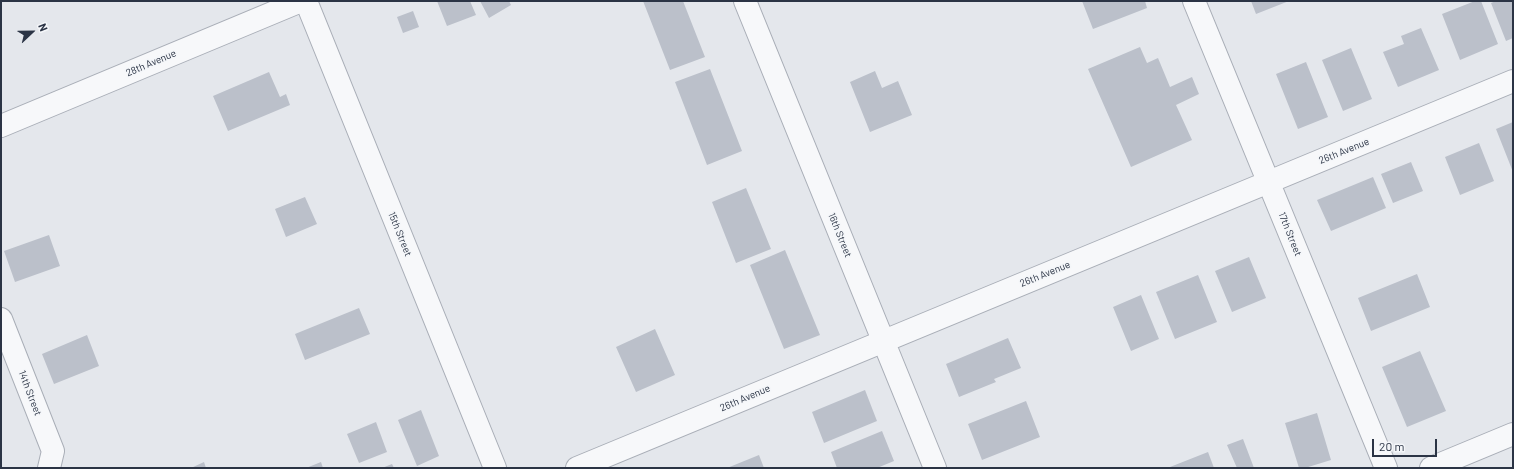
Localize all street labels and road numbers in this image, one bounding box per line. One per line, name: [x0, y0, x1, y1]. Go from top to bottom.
street label: 28th Avenue: [124, 47, 178, 79]
street label: 26th Avenue: [1317, 135, 1371, 167]
street label: 15th Street: [386, 210, 414, 258]
street label: 17th Street: [1276, 210, 1304, 258]
street label: 16th Street: [826, 211, 854, 259]
street label: 26th Avenue: [1018, 258, 1072, 290]
street label: 14th Street: [16, 369, 44, 417]
street label: 26th Avenue: [718, 382, 772, 414]

